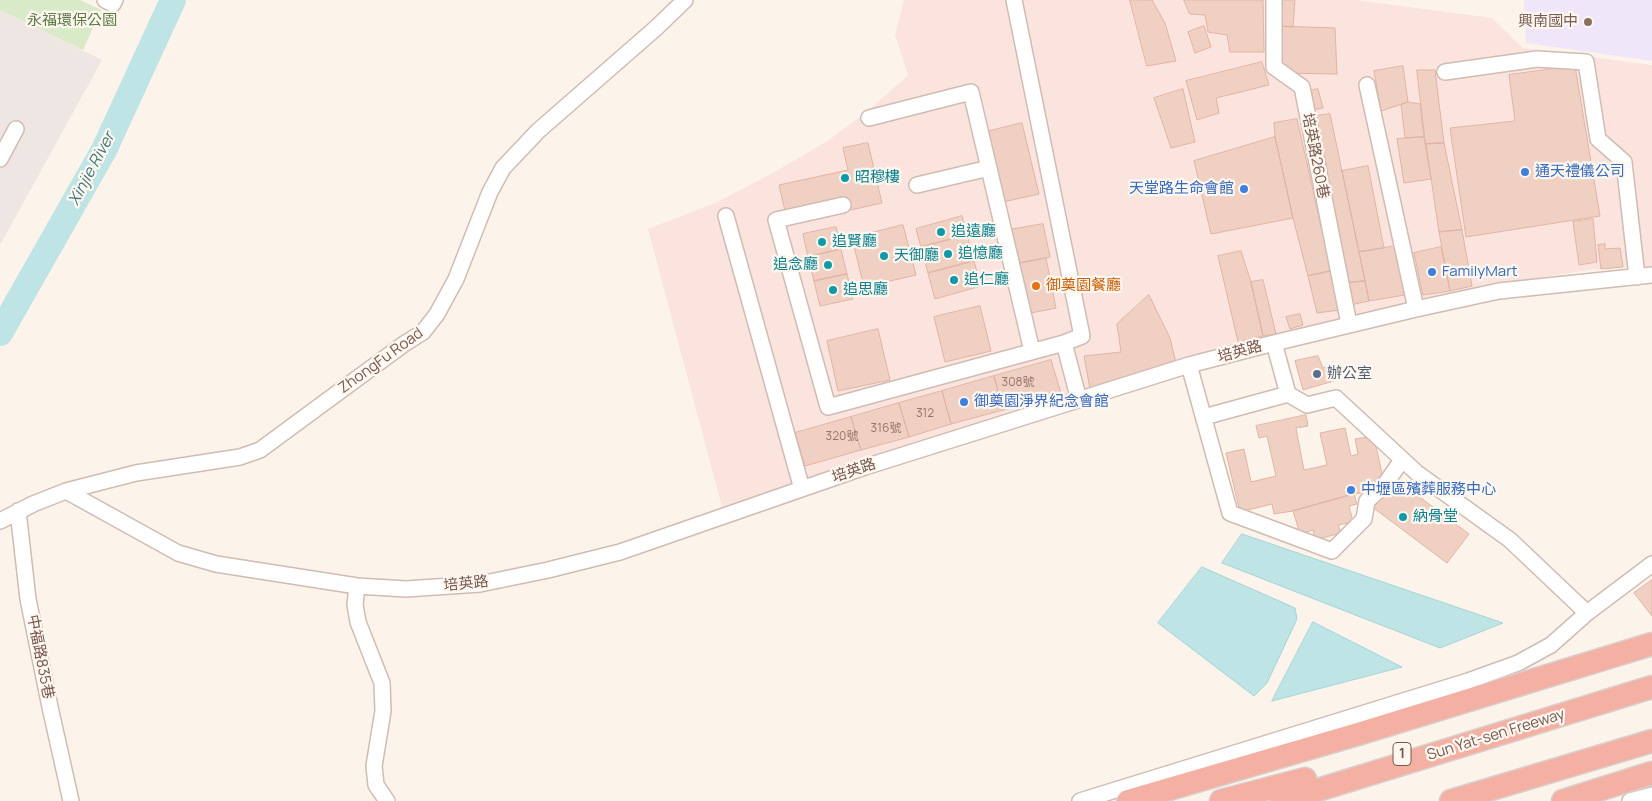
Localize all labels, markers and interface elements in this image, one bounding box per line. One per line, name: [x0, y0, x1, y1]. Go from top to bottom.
park label: 永福環保公園: [27, 12, 117, 30]
place label: 興南國中: [1518, 13, 1578, 31]
marker: 興南國中: [1582, 16, 1594, 28]
street label: 培英路260巷: [1298, 112, 1332, 200]
water label: Xinjie River: [65, 129, 119, 209]
place label: 通天禮儀公司: [1535, 163, 1625, 181]
marker: 通天禮儀公司: [1519, 166, 1531, 178]
place label: 昭穆樓: [855, 169, 900, 187]
marker: 昭穆樓: [839, 172, 851, 184]
place label: 天堂路生命會館: [1129, 180, 1234, 198]
marker: 天堂路生命會館: [1238, 183, 1250, 195]
place label: 追遠廳: [951, 223, 996, 241]
marker: 追遠廳: [935, 226, 947, 238]
place label: 追賢廳: [832, 233, 877, 251]
marker: 追賢廳: [816, 236, 828, 248]
place label: 追憶廳: [958, 245, 1003, 263]
place label: 天御廳: [894, 247, 939, 265]
marker: 追憶廳: [942, 248, 954, 260]
marker: 天御廳: [878, 250, 890, 262]
place label: 追念廳: [773, 256, 818, 274]
marker: 追念廳: [822, 259, 834, 271]
place label: FamilyMart: [1442, 263, 1518, 281]
marker: FamilyMart: [1426, 266, 1438, 278]
place label: 追仁廳: [964, 271, 1009, 289]
marker: 追仁廳: [948, 274, 960, 286]
place label: 御奠園餐廳: [1046, 277, 1121, 295]
marker: 御奠園餐廳: [1030, 280, 1042, 292]
place label: 追思廳: [843, 281, 888, 299]
marker: 追思廳: [827, 284, 839, 296]
street label: ZhongFu Road: [335, 324, 427, 398]
street label: 培英路: [1216, 337, 1264, 367]
place label: 辦公室: [1327, 365, 1372, 383]
marker: 辦公室: [1311, 368, 1323, 380]
house number: 308號: [1002, 376, 1034, 390]
place label: 御奠園淨界紀念會館: [974, 393, 1109, 411]
marker: 御奠園淨界紀念會館: [958, 396, 970, 408]
house number: 312: [916, 407, 934, 421]
house number: 316號: [871, 422, 901, 436]
house number: 320號: [826, 430, 858, 444]
street label: 培英路: [830, 455, 878, 487]
place label: 中壢區殯葬服務中心: [1361, 481, 1496, 499]
marker: 中壢區殯葬服務中心: [1345, 484, 1357, 496]
place label: 納骨堂: [1413, 508, 1458, 526]
marker: 納骨堂: [1397, 511, 1409, 523]
street label: 培英路: [443, 573, 489, 595]
street label: 中福路835巷: [23, 613, 57, 701]
street label: Sun Yat-sen Freeway: [1425, 705, 1567, 765]
road number: 1: [1393, 742, 1411, 766]

